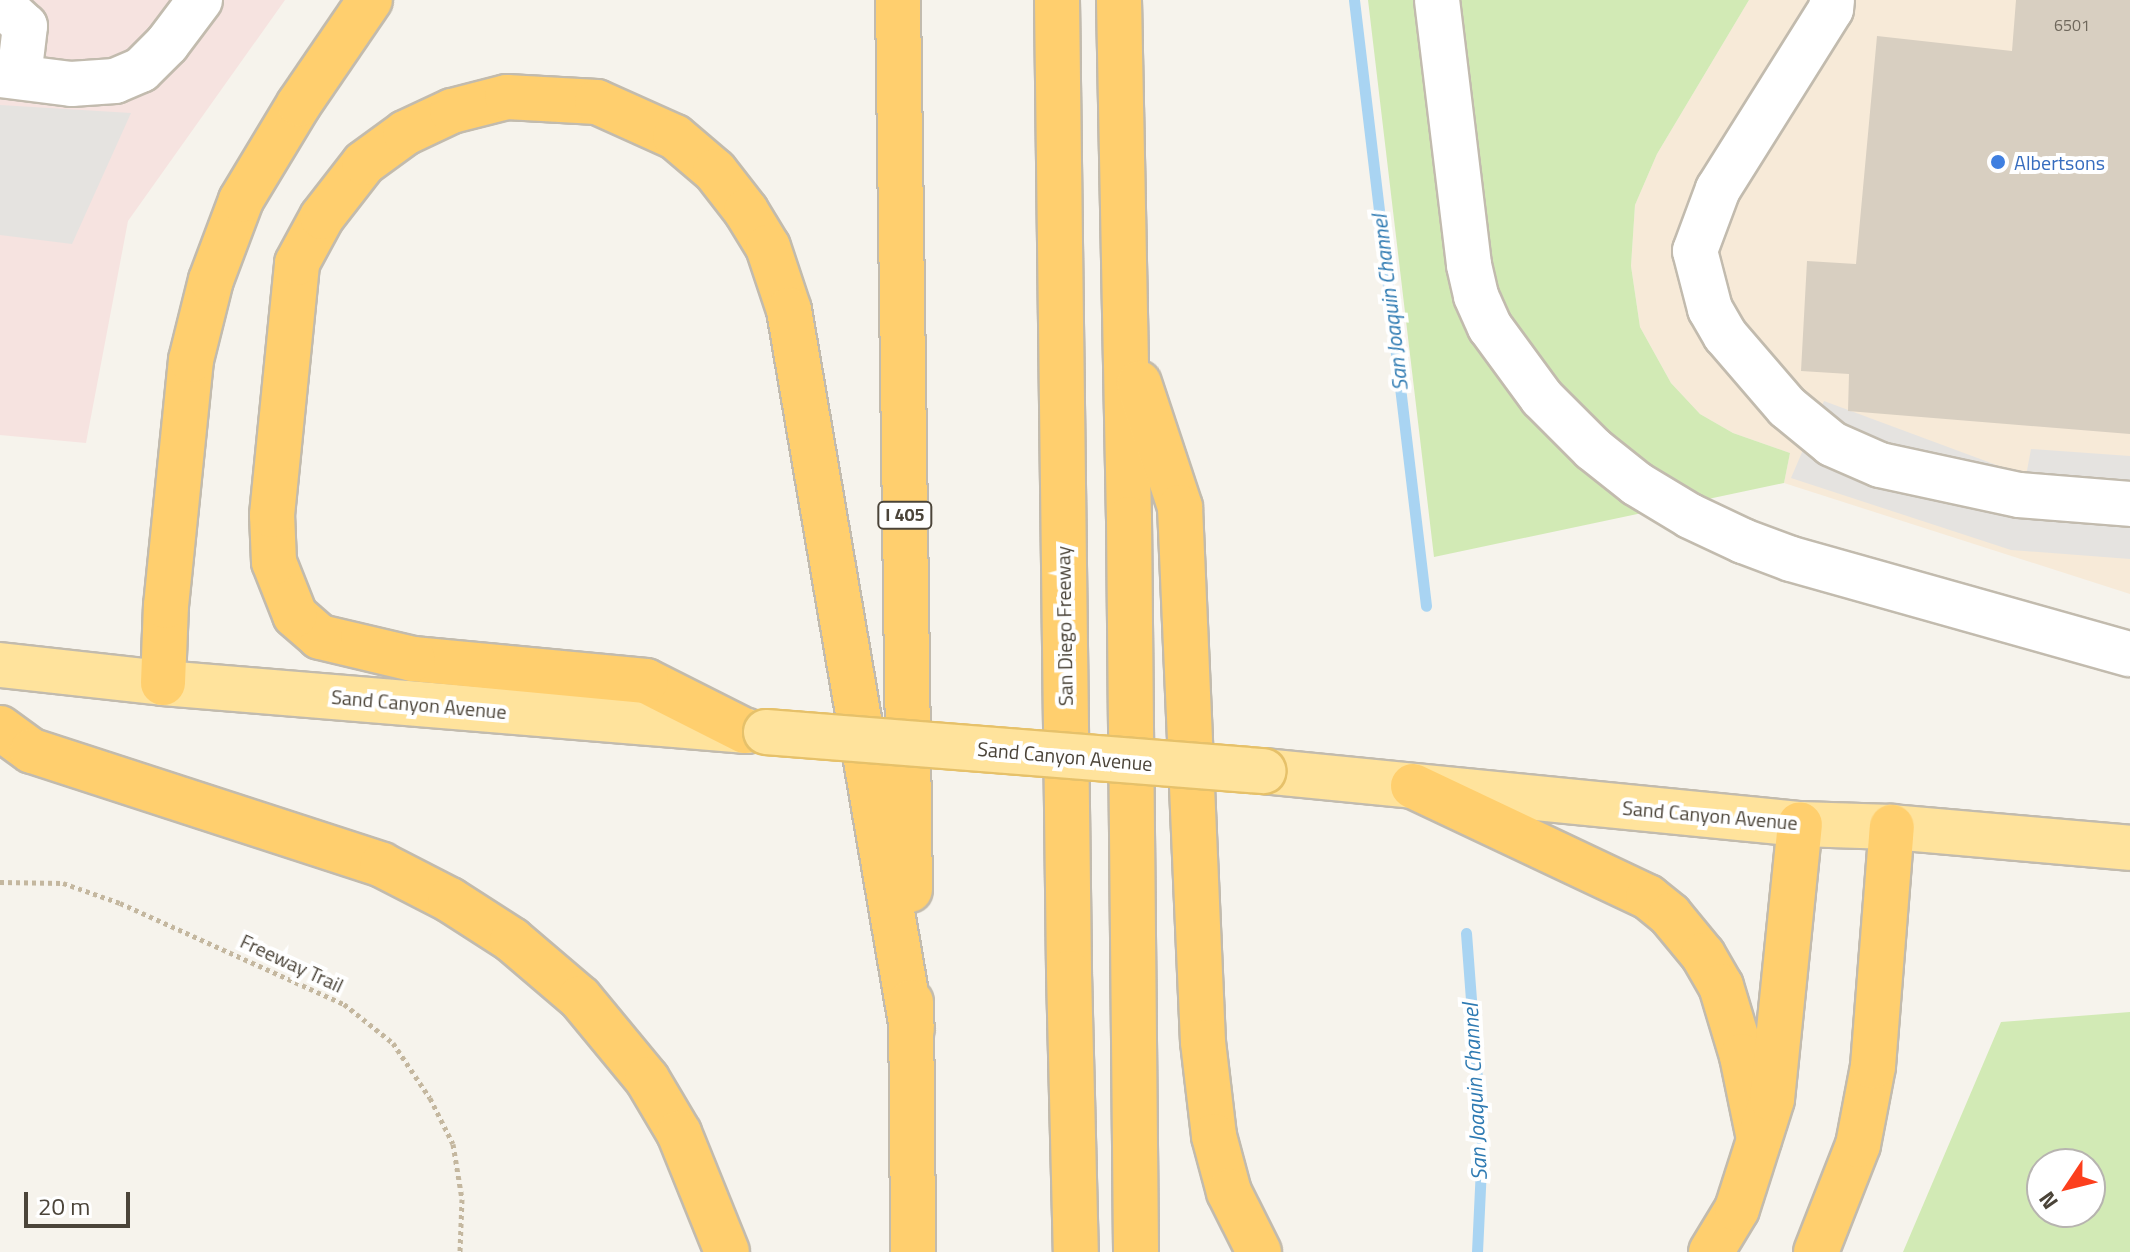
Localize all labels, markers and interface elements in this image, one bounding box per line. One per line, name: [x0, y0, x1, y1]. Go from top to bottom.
house number: 6501: [2054, 15, 2090, 35]
place label: Albertsons: [2014, 150, 2105, 174]
marker: Albertsons: [1989, 153, 2007, 171]
water label: San Joaquin Channel: [1366, 213, 1414, 393]
road number: I 405: [877, 501, 933, 529]
street label: San Diego Freeway: [1051, 546, 1077, 706]
street label: Sand Canyon Avenue: [330, 684, 508, 724]
street label: Sand Canyon Avenue: [976, 736, 1154, 776]
street label: Sand Canyon Avenue: [1621, 795, 1799, 835]
street label: Freeway Trail: [237, 929, 347, 997]
water label: San Joaquin Channel: [1457, 1003, 1493, 1181]
north arrow: [2026, 1148, 2106, 1228]
scale bar: [28, 1176, 134, 1226]
text: N: [2030, 1185, 2066, 1217]
text: 20 m: [38, 1188, 90, 1224]

